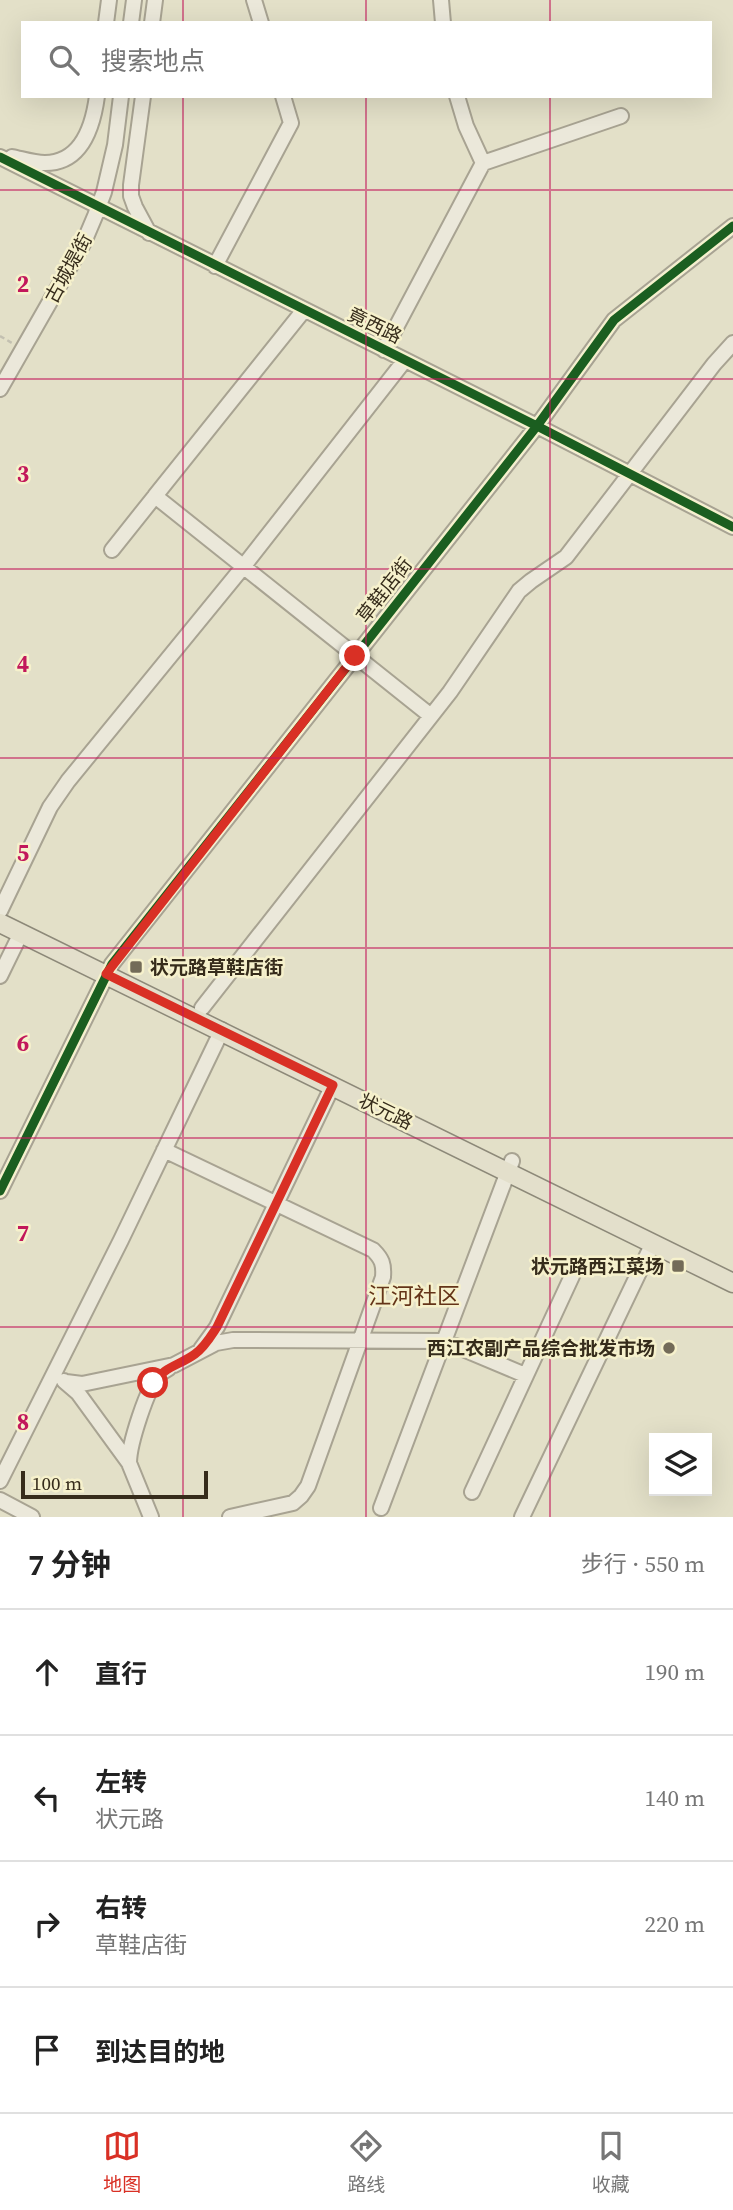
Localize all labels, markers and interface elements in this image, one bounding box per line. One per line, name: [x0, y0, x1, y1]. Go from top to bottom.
search box: [21, 21, 712, 98]
icon: search: [45, 41, 83, 79]
text: 搜索地点: [101, 43, 205, 79]
street label: 古城堤街: [38, 228, 98, 308]
text: 2: [17, 268, 29, 300]
street label: 竟西路: [344, 301, 406, 349]
text: 3: [17, 458, 29, 490]
street label: 草鞋店街: [350, 552, 418, 628]
route end: [339, 640, 370, 671]
text: 4: [17, 648, 29, 680]
text: 5: [17, 837, 29, 869]
place label: 状元路草鞋店街: [150, 954, 283, 980]
marker: 状元路草鞋店街: [128, 959, 144, 975]
text: 6: [17, 1027, 29, 1059]
street label: 状元路: [355, 1087, 417, 1135]
text: 7: [17, 1217, 29, 1249]
place label: 状元路西江菜场: [531, 1253, 664, 1279]
marker: 状元路西江菜场: [670, 1258, 686, 1274]
district label: 江河社区: [368, 1280, 460, 1312]
place label: 西江农副产品综合批发市场: [427, 1335, 655, 1361]
marker: 西江农副产品综合批发市场: [661, 1340, 677, 1356]
route start: [137, 1367, 168, 1398]
text: 8: [17, 1406, 29, 1438]
map controls: [649, 1433, 712, 1496]
button: layers: [649, 1433, 712, 1496]
scale bar: [21, 1468, 208, 1500]
text: 100 m: [32, 1470, 82, 1496]
text: 7 分钟: [28, 1544, 111, 1585]
text: 步行 · 550 m: [581, 1548, 705, 1580]
icon: ahead: [28, 1653, 66, 1691]
text: 直行: [95, 1656, 147, 1692]
text: 190 m: [644, 1656, 705, 1688]
text: 左转: [95, 1764, 147, 1800]
icon: left: [28, 1779, 66, 1817]
text: 140 m: [644, 1782, 705, 1814]
text: 状元路: [95, 1803, 164, 1835]
text: 右转: [95, 1890, 147, 1926]
icon: right: [28, 1905, 66, 1943]
text: 220 m: [644, 1908, 705, 1940]
text: 草鞋店街: [95, 1929, 187, 1961]
icon: arrive: [28, 2031, 66, 2069]
text: 到达目的地: [95, 2034, 225, 2070]
tab: 地图: [103, 2127, 141, 2197]
tab: 路线: [347, 2127, 386, 2197]
tab: 收藏: [592, 2127, 630, 2197]

